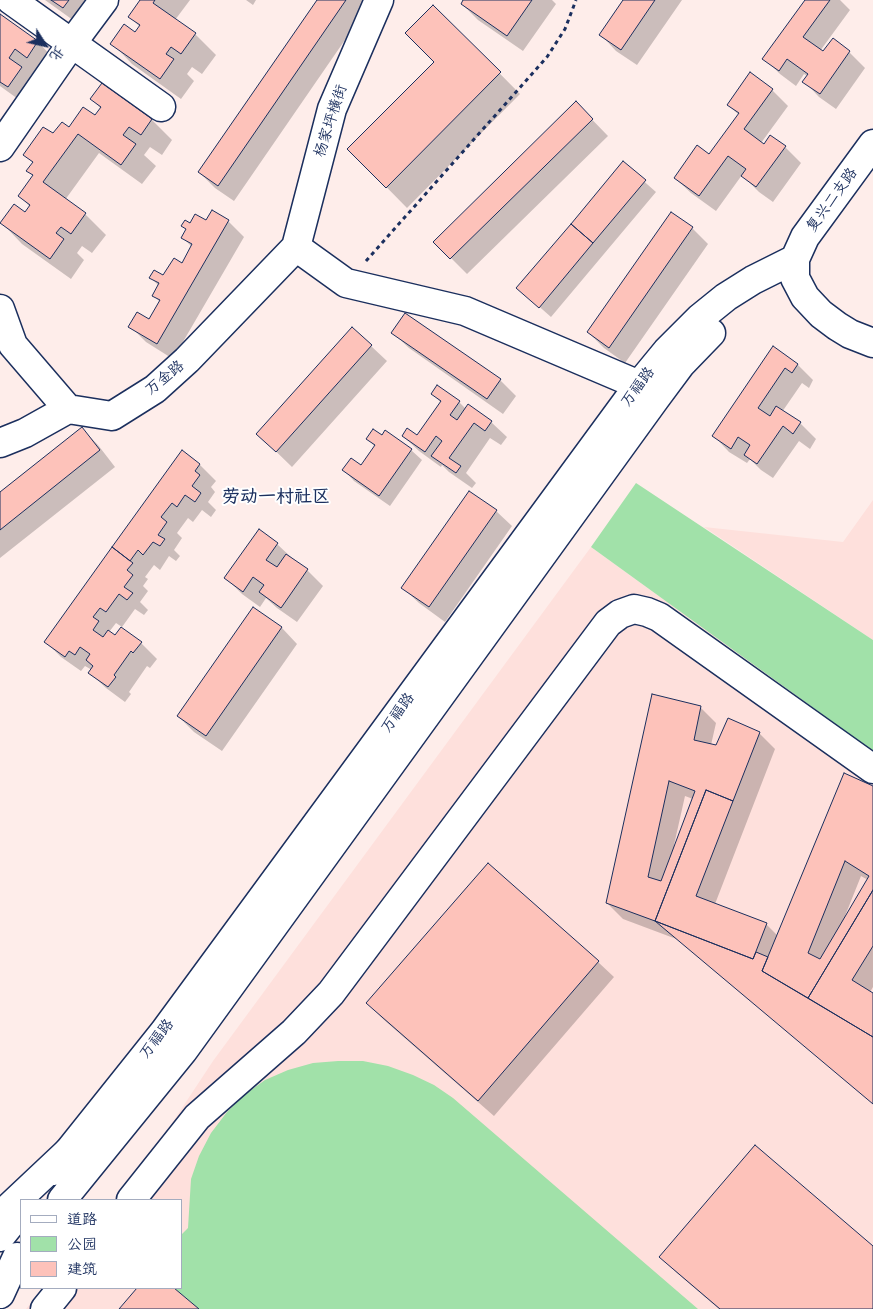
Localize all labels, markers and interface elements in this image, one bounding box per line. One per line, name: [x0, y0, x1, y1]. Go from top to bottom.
north arrow: [20, 20, 70, 70]
text: 北: [46, 43, 69, 65]
street label: 杨家坪横街: [311, 83, 351, 159]
street label: 复兴二支路: [803, 164, 861, 236]
street label: 万金路: [142, 357, 188, 399]
street label: 万福路: [617, 364, 659, 410]
district label: 劳动一村社区: [222, 486, 330, 508]
street label: 万福路: [377, 690, 419, 736]
street label: 万福路: [136, 1016, 178, 1062]
legend: [20, 1199, 182, 1289]
text: 道路: [67, 1208, 97, 1229]
text: 公园: [67, 1233, 97, 1254]
text: 建筑: [67, 1258, 97, 1279]

